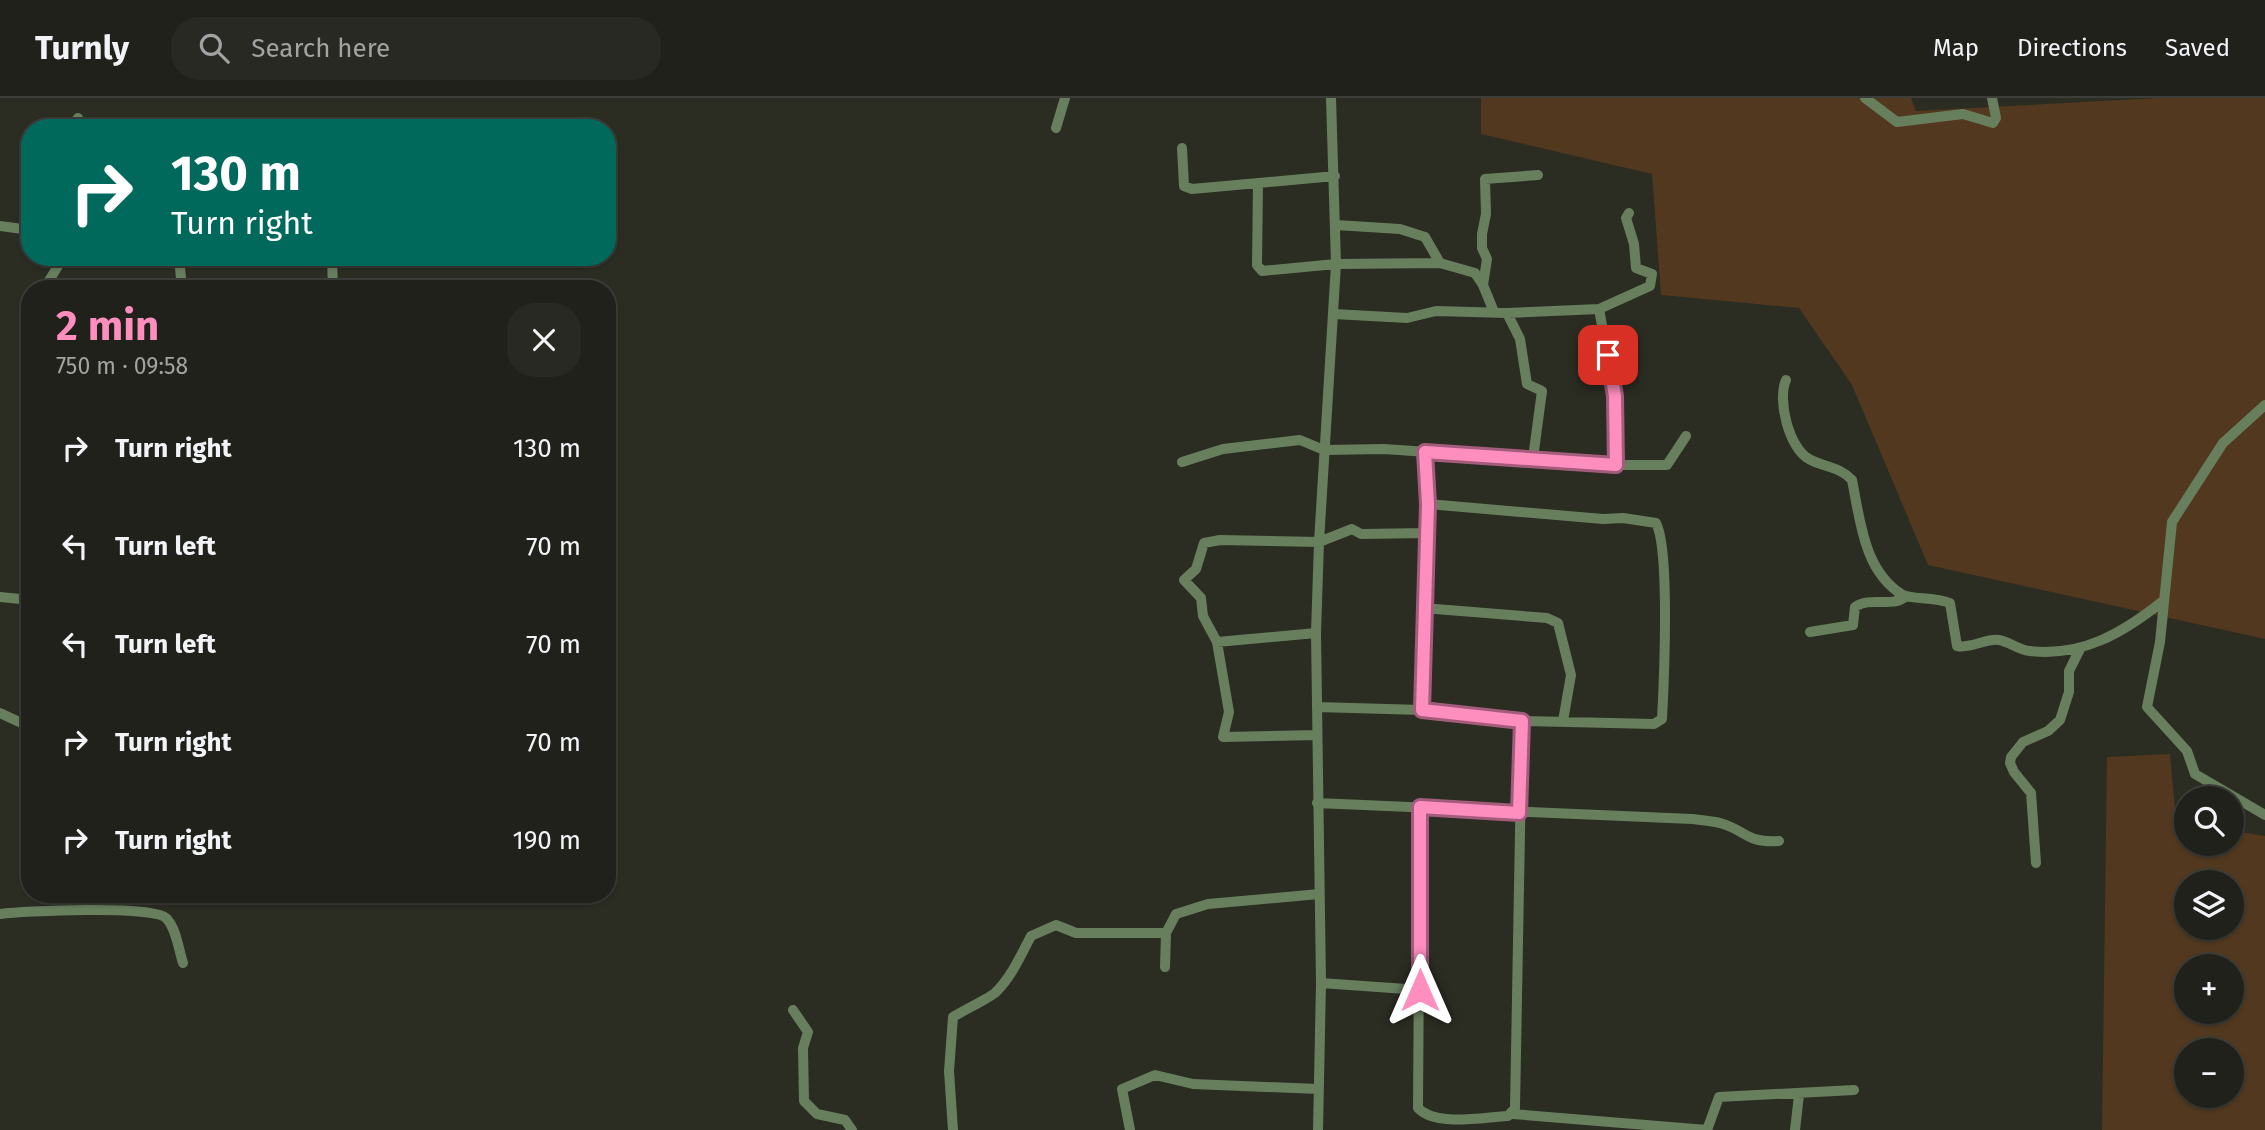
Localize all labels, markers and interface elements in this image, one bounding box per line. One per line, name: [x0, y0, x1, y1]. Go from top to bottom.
search box: [171, 17, 661, 80]
text: Turnly: [35, 28, 129, 68]
icon: search: [195, 29, 233, 67]
text: Search here: [251, 33, 390, 64]
text: Map: [1933, 34, 1979, 62]
text: Directions: [2017, 34, 2127, 62]
text: Saved: [2165, 34, 2230, 62]
text: 130 m: [171, 144, 301, 203]
icon: right: [56, 147, 147, 238]
text: Turn right: [171, 204, 313, 242]
text: 2 min: [56, 301, 159, 351]
button: close: [507, 303, 581, 377]
pin: [1578, 325, 1638, 385]
icon: arrive: [1589, 336, 1627, 374]
text: 750 m · 09:58: [56, 352, 188, 380]
icon: right: [56, 429, 94, 467]
text: Turn right: [115, 433, 232, 464]
text: 130 m: [513, 433, 581, 464]
icon: left: [56, 527, 94, 565]
text: Turn left: [115, 531, 216, 562]
text: 70 m: [526, 531, 581, 562]
icon: left: [56, 625, 94, 663]
text: Turn left: [115, 629, 216, 660]
text: 70 m: [526, 629, 581, 660]
icon: right: [56, 723, 94, 761]
text: Turn right: [115, 727, 232, 758]
text: 70 m: [526, 727, 581, 758]
map controls: [2174, 786, 2244, 1108]
button: search: [2174, 786, 2244, 856]
icon: right: [56, 821, 94, 859]
text: Turn right: [115, 825, 232, 856]
text: 190 m: [512, 825, 581, 856]
button: layers: [2174, 870, 2244, 940]
position arrow: [1383, 953, 1457, 1027]
button: +: [2174, 954, 2244, 1024]
button: −: [2174, 1038, 2244, 1108]

